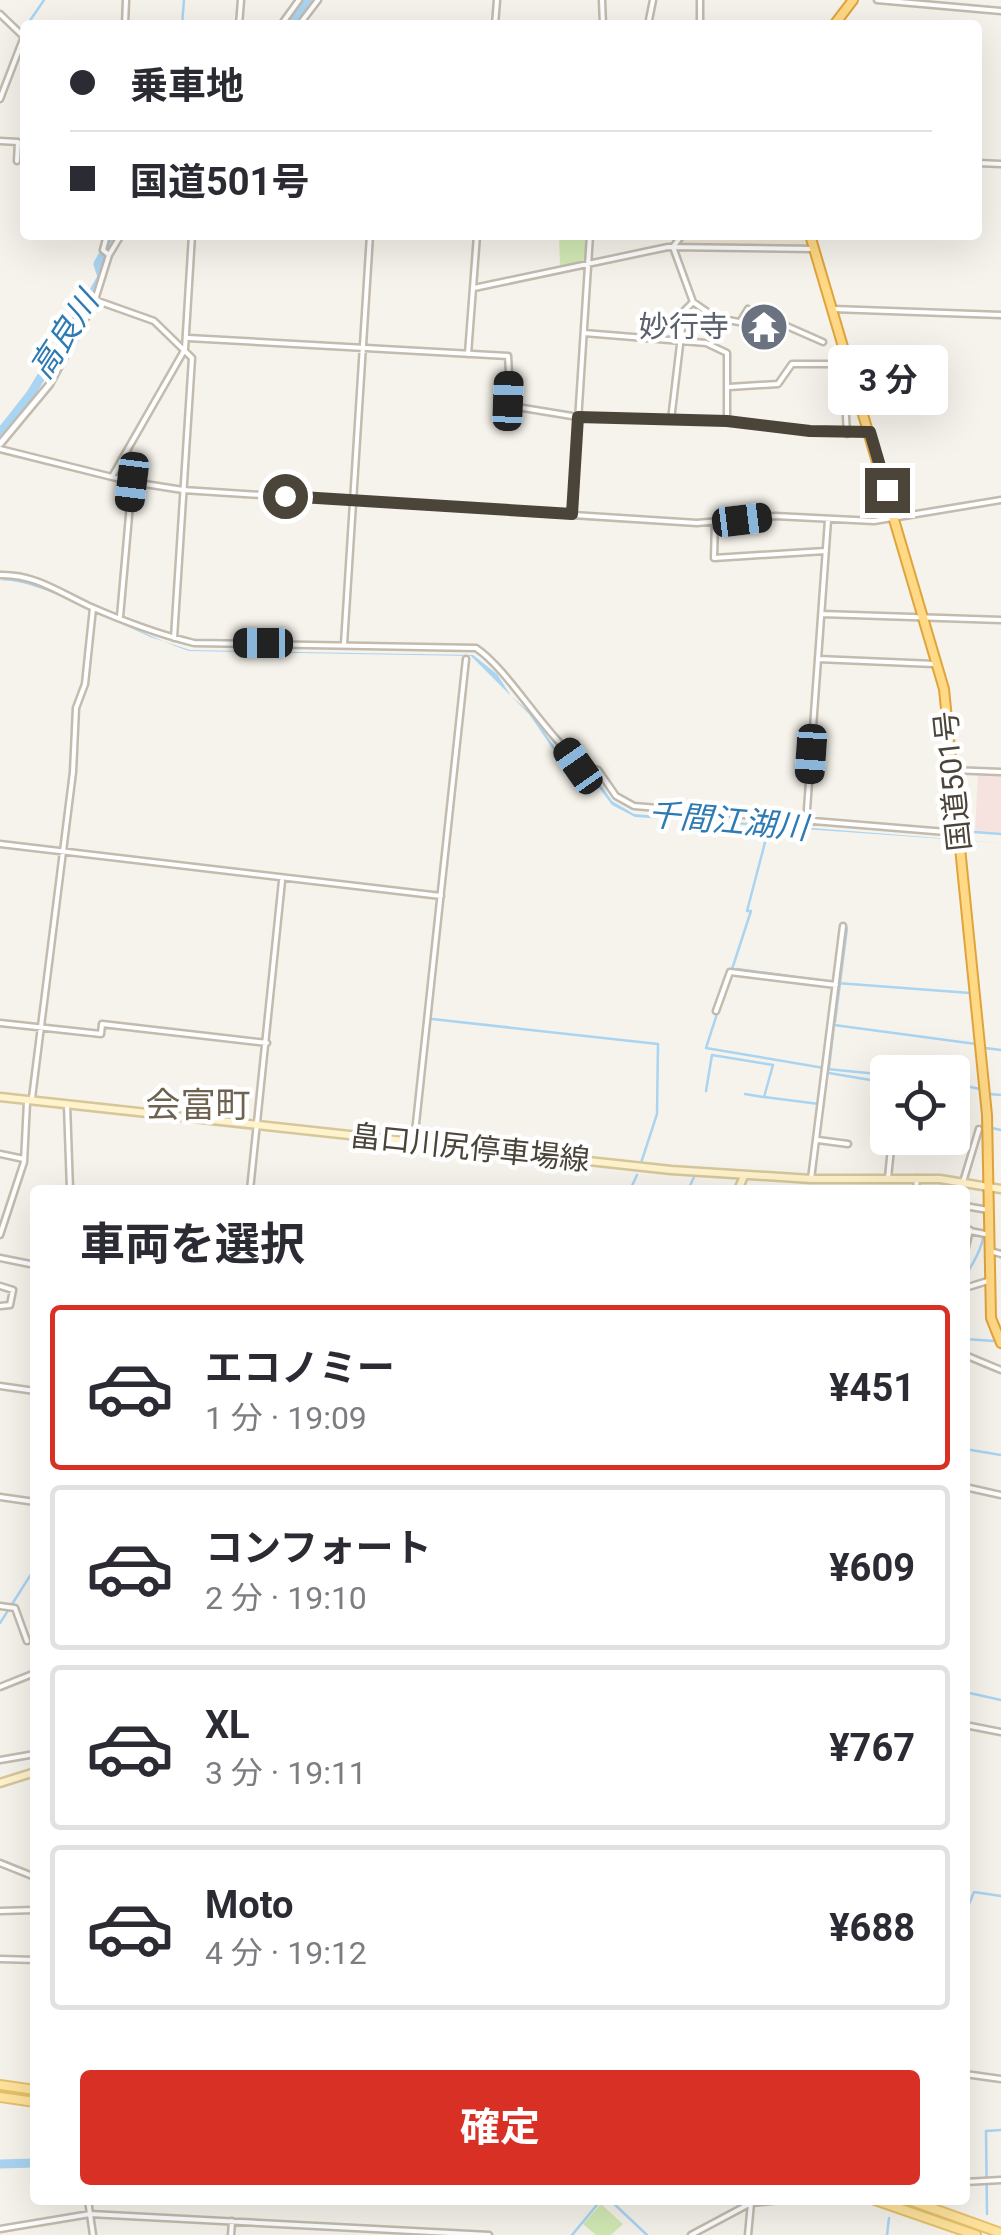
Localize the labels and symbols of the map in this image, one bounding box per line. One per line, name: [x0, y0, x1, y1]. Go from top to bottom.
water label: 高良川: [22, 282, 108, 386]
temple icon: 妙行寺: [738, 301, 790, 353]
place label: 妙行寺: [639, 309, 729, 344]
callout: 3 分: [827, 345, 947, 415]
car: [492, 370, 524, 432]
car: [113, 450, 151, 514]
route end: [865, 468, 910, 513]
route start: [263, 474, 308, 519]
car: [710, 501, 774, 539]
car: [233, 628, 293, 658]
street label: 国道501号: [928, 709, 977, 853]
car: [794, 723, 828, 785]
car: [549, 733, 607, 799]
water label: 千間江湖川: [647, 795, 812, 847]
district label: 会富町: [145, 1085, 251, 1126]
street label: 畠口川尻停車場線: [349, 1118, 591, 1177]

